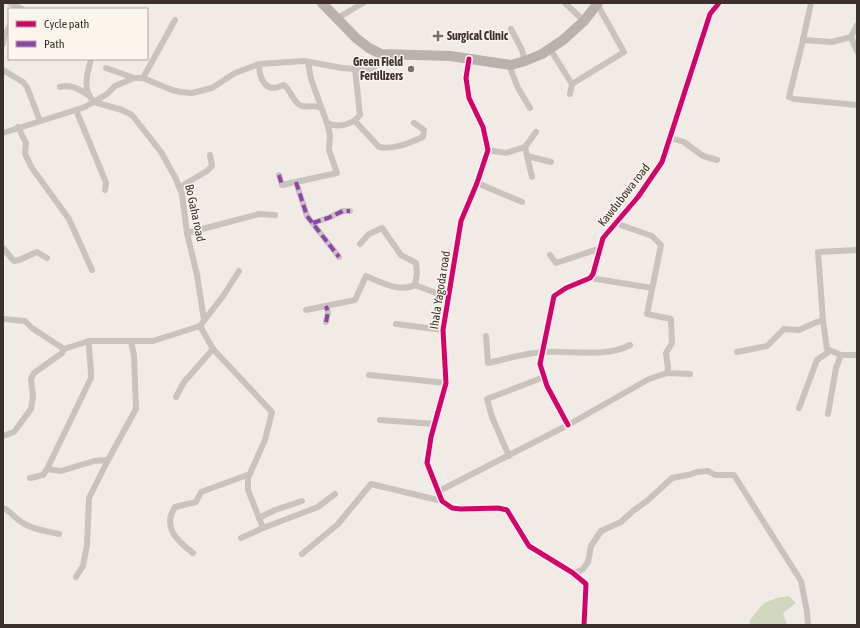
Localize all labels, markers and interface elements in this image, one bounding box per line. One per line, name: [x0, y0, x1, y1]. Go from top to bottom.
legend: [8, 8, 148, 60]
text: Cycle path: [44, 17, 89, 31]
place label: Surgical Clinic: [447, 29, 509, 43]
marker: Surgical Clinic: [432, 30, 444, 42]
text: Path: [44, 37, 65, 51]
place label: Green Field Fertilizers: [353, 55, 404, 83]
marker: Green Field Fertilizers: [406, 64, 416, 74]
street label: Kawdubowa road: [595, 161, 653, 229]
street label: Bo Gaha road: [182, 183, 208, 243]
street label: Ihala Yagoda road: [427, 250, 453, 330]

